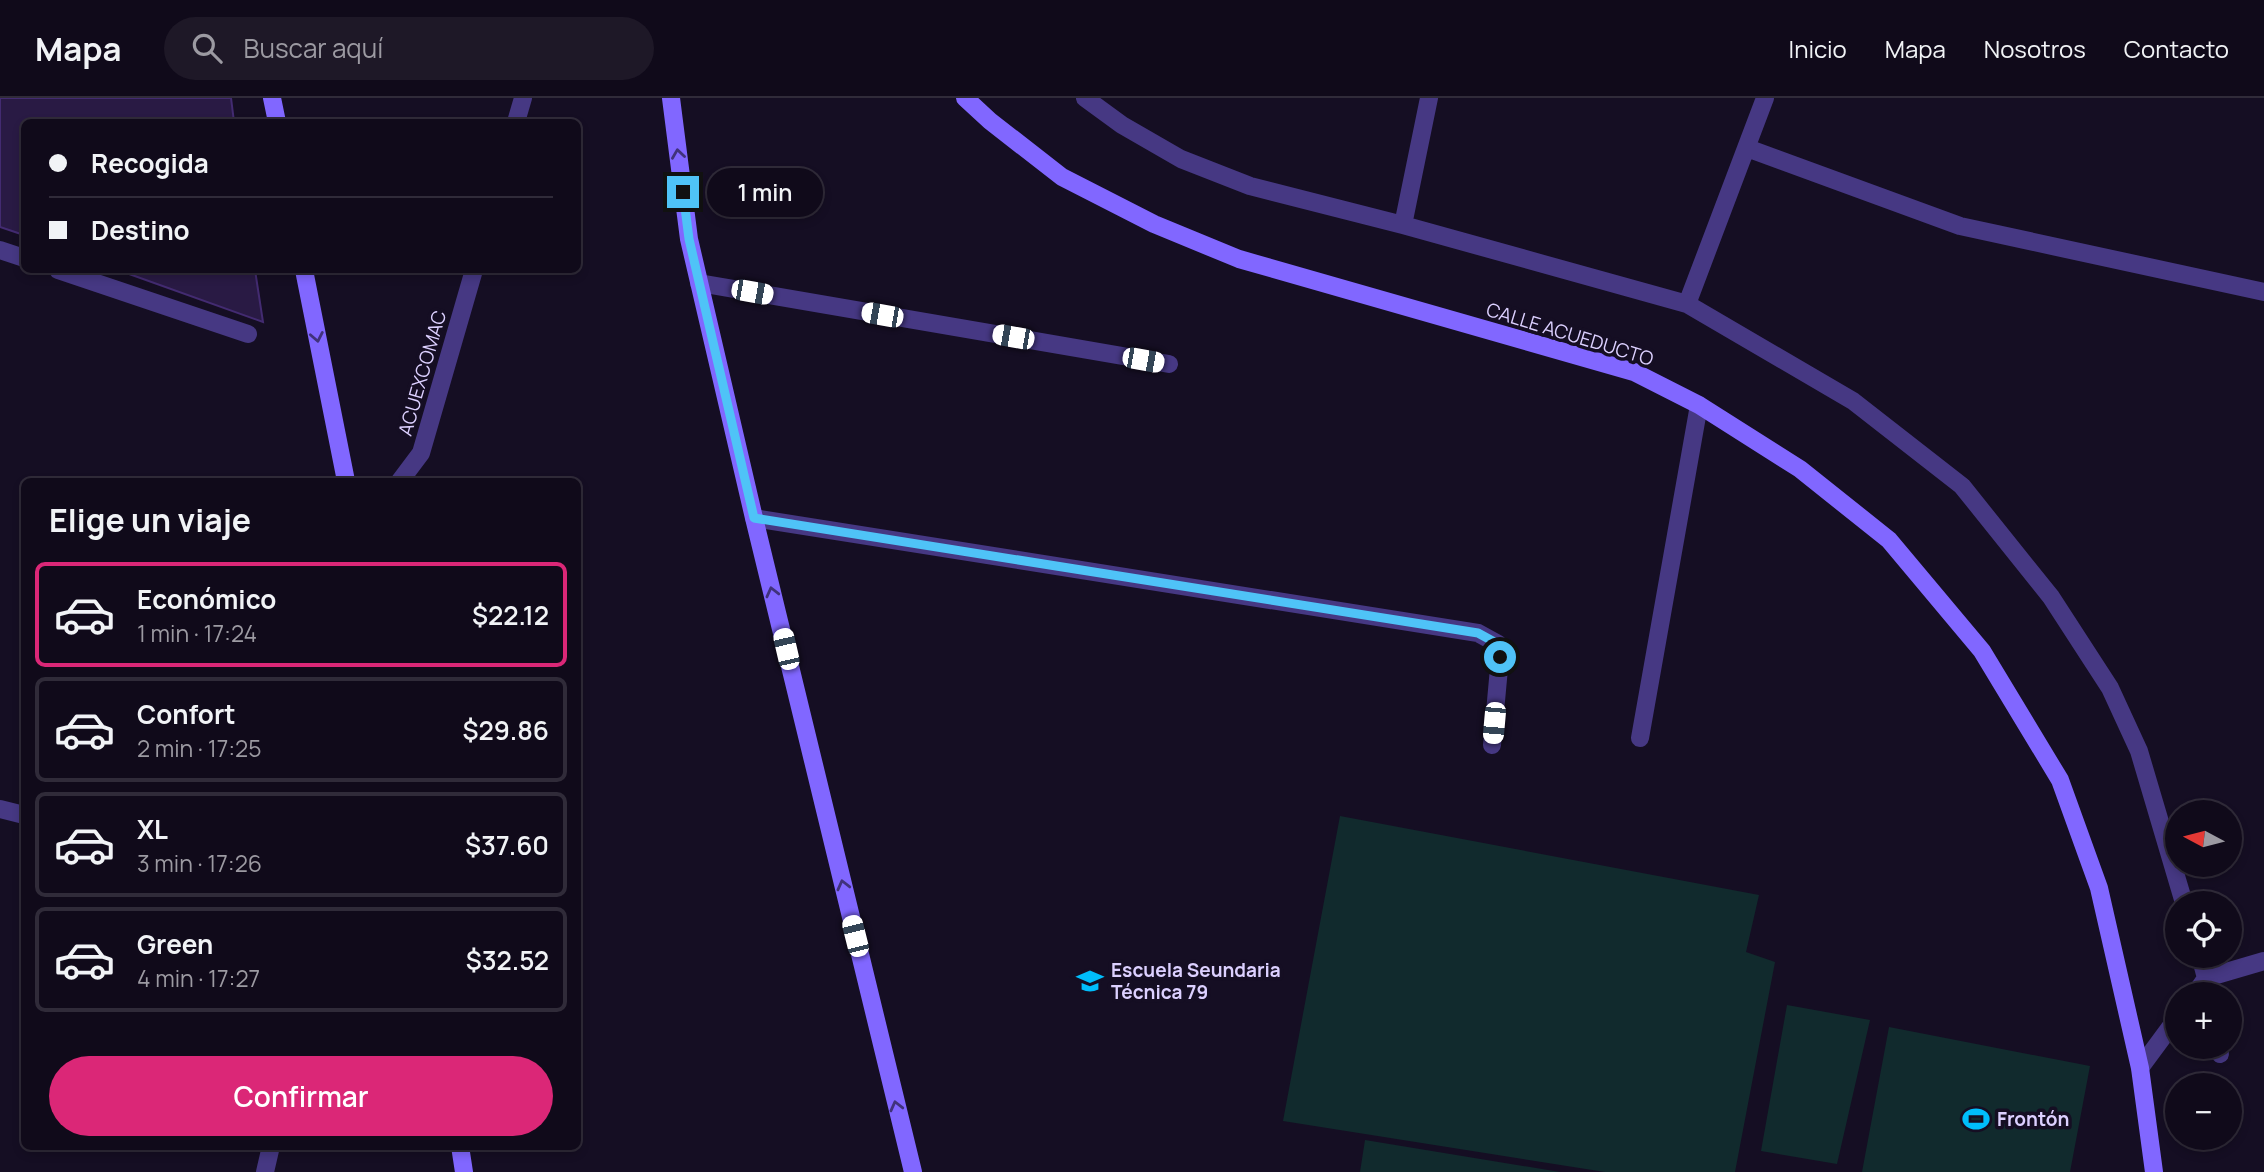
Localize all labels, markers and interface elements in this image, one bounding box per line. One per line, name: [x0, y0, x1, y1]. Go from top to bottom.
search box: [164, 17, 654, 80]
text: Mapa: [35, 26, 122, 71]
icon: search: [188, 29, 226, 67]
text: Buscar aquí: [244, 30, 383, 66]
text: Inicio: [1789, 32, 1847, 65]
text: Mapa: [1885, 32, 1946, 65]
text: Nosotros: [1984, 32, 2086, 65]
text: Contacto: [2124, 32, 2229, 65]
text: Recogida: [91, 145, 209, 181]
one-way arrow: [671, 148, 686, 160]
callout: 1 min: [708, 168, 823, 217]
route end: [667, 176, 699, 208]
text: 1 min: [738, 176, 792, 208]
text: Destino: [91, 212, 190, 248]
car: [730, 278, 775, 306]
street label: CALLE ACUEDUCTO: [1483, 296, 1657, 372]
car: [860, 301, 905, 329]
street label: ACUEXCOMAC: [392, 307, 452, 439]
car: [991, 323, 1036, 351]
one-way arrow: [309, 331, 324, 343]
car: [1121, 346, 1166, 374]
text: Elige un viaje: [49, 498, 251, 542]
text: Económico: [137, 581, 276, 617]
icon: car: [53, 583, 116, 646]
one-way arrow: [766, 586, 780, 598]
text: $22.12: [472, 597, 549, 633]
text: 1 min · 17:24: [137, 617, 257, 649]
car: [772, 626, 801, 672]
route start: [1484, 641, 1516, 673]
text: Confort: [137, 696, 236, 732]
icon: car: [53, 698, 116, 761]
car: [1482, 701, 1507, 745]
text: $29.86: [463, 712, 549, 748]
text: 2 min · 17:25: [137, 732, 261, 764]
north arrow: [2165, 800, 2242, 877]
map controls: [2165, 800, 2242, 1150]
text: XL: [137, 811, 168, 847]
icon: car: [53, 813, 116, 876]
text: $37.60: [465, 827, 549, 863]
text: 3 min · 17:26: [137, 847, 262, 879]
one-way arrow: [837, 879, 851, 891]
button: locate: [2165, 891, 2242, 968]
car: [840, 913, 871, 959]
text: Green: [137, 926, 213, 962]
icon: car: [53, 928, 116, 991]
text: $32.52: [466, 942, 549, 978]
place label: Escuela Seundaria Técnica 79: [1111, 957, 1281, 1005]
text: 4 min · 17:27: [137, 962, 260, 994]
school or university icon: Escuela Seundaria Técnica 79: [1075, 966, 1105, 996]
button: +: [2165, 982, 2242, 1059]
button: Confirmar: [49, 1056, 553, 1136]
button: −: [2165, 1073, 2242, 1150]
one-way arrow: [890, 1100, 905, 1112]
sports icon: Frontón: [1961, 1104, 1991, 1134]
place label: Frontón: [1997, 1106, 2069, 1132]

